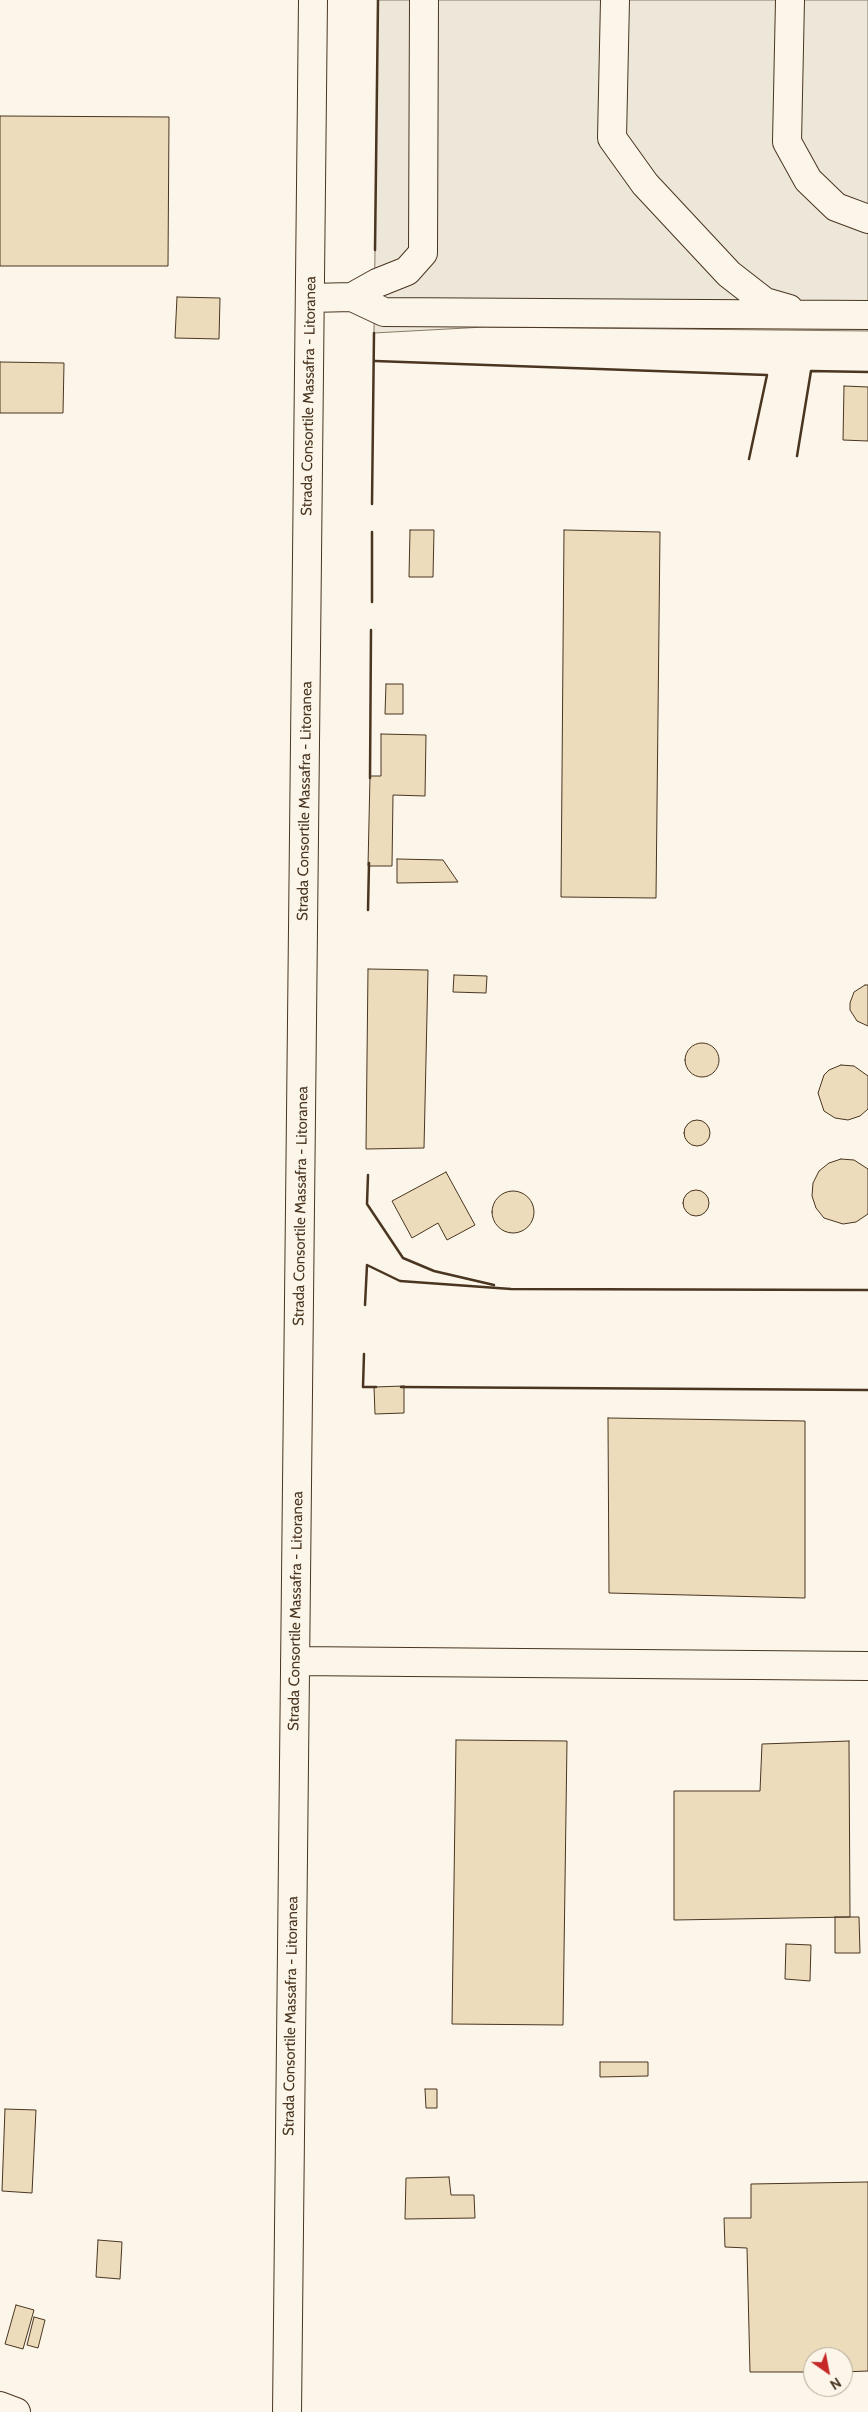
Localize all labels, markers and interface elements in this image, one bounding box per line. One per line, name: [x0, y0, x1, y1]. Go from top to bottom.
street label: Strada Consortile Massafra - Litoranea: [298, 276, 320, 516]
street label: Strada Consortile Massafra - Litoranea: [294, 681, 316, 921]
street label: Strada Consortile Massafra - Litoranea: [290, 1086, 312, 1326]
street label: Strada Consortile Massafra - Litoranea: [285, 1491, 307, 1731]
street label: Strada Consortile Massafra - Litoranea: [280, 1896, 302, 2136]
north arrow: [803, 2347, 853, 2397]
text: N: [827, 2373, 845, 2394]

